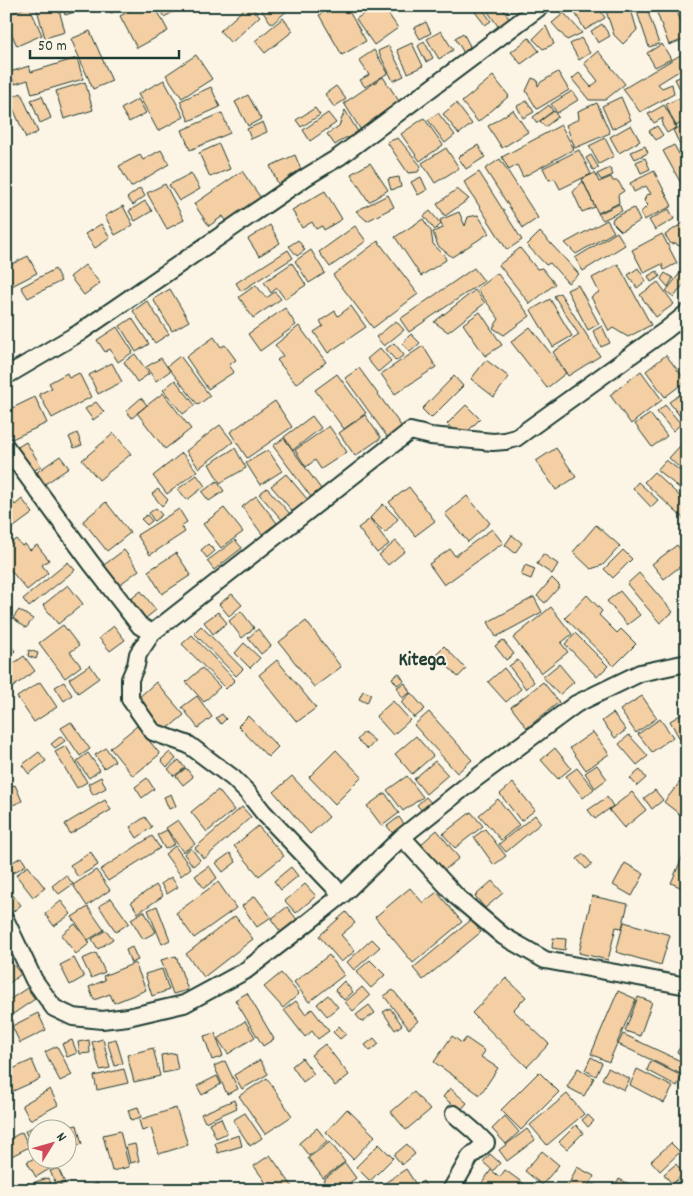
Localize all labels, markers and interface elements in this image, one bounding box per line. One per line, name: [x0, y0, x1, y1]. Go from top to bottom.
scale bar: [30, 28, 179, 60]
text: 50 m: [38, 36, 67, 58]
district label: Kitega: [398, 647, 446, 675]
north arrow: [28, 1118, 78, 1168]
text: N: [51, 1129, 71, 1146]

